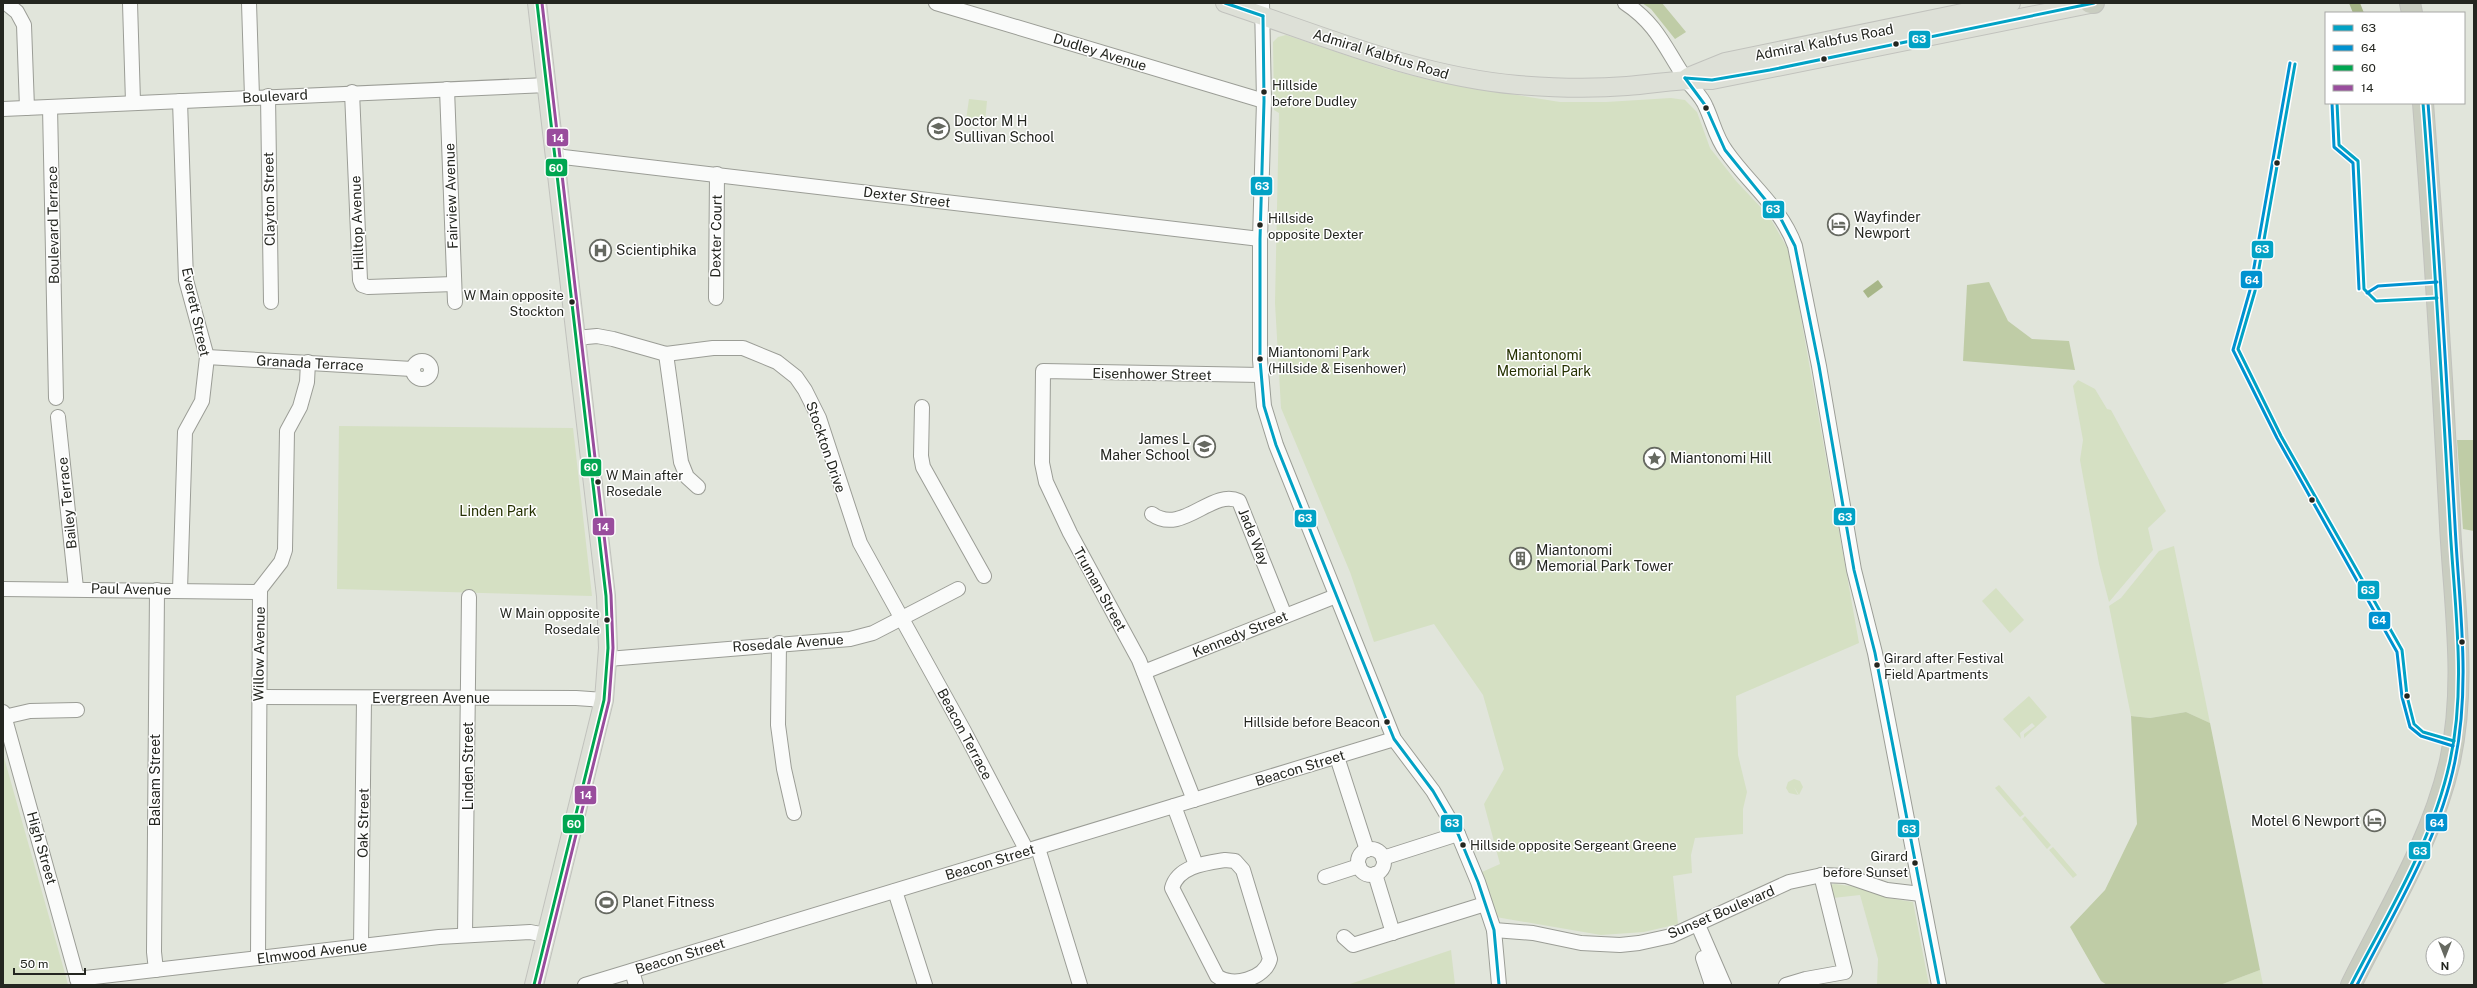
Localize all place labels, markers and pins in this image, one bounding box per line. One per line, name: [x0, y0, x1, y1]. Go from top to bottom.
unlabelled marker: [1891, 39, 1901, 49]
unlabelled marker: [1819, 54, 1829, 64]
place label: Hillside before Dudley: [1272, 78, 1357, 109]
marker: Hillside before Dudley: [1259, 87, 1269, 97]
unlabelled marker: [1701, 103, 1711, 113]
place label: Doctor M H Sullivan School: [954, 113, 1054, 145]
school or university icon: Doctor M H Sullivan School: [925, 116, 951, 142]
unlabelled marker: [2272, 158, 2282, 168]
place label: Wayfinder Newport: [1854, 209, 1921, 241]
place label: Hillside opposite Dexter: [1268, 211, 1364, 242]
hotel icon: Wayfinder Newport: [1825, 212, 1851, 238]
marker: Hillside opposite Dexter: [1255, 220, 1265, 230]
hospital icon: Scientiphika: [588, 237, 614, 263]
place label: Scientiphika: [616, 242, 696, 258]
place label: W Main opposite Stockton: [464, 288, 564, 319]
marker: W Main opposite Stockton: [567, 297, 577, 307]
place label: Miantonomi Park (Hillside & Eisenhower): [1268, 345, 1407, 376]
marker: Miantonomi Park (Hillside & Eisenhower): [1255, 354, 1265, 364]
place label: James L Maher School: [1100, 431, 1190, 463]
school or university icon: James L Maher School: [1192, 434, 1218, 460]
place icon: Miantonomi Hill: [1642, 445, 1668, 471]
place label: Miantonomi Hill: [1670, 450, 1772, 466]
place label: W Main after Rosedale: [606, 468, 683, 499]
marker: W Main after Rosedale: [593, 477, 603, 487]
unlabelled marker: [2307, 495, 2317, 505]
place label: Miantonomi Memorial Park Tower: [1536, 542, 1673, 574]
building icon: Miantonomi Memorial Park Tower: [1507, 545, 1533, 571]
place label: W Main opposite Rosedale: [500, 606, 600, 637]
marker: W Main opposite Rosedale: [602, 615, 612, 625]
unlabelled marker: [2457, 637, 2467, 647]
place label: Girard after Festival Field Apartments: [1884, 651, 2004, 682]
marker: Girard after Festival Field Apartments: [1872, 660, 1882, 670]
unlabelled marker: [2402, 691, 2412, 701]
place label: Hillside before Beacon: [1243, 715, 1380, 730]
marker: Hillside before Beacon: [1382, 717, 1392, 727]
hotel icon: Motel 6 Newport: [2362, 808, 2388, 834]
place label: Motel 6 Newport: [2251, 813, 2360, 829]
place label: Hillside opposite Sergeant Greene: [1470, 838, 1677, 853]
marker: Hillside opposite Sergeant Greene: [1458, 840, 1468, 850]
place label: Girard before Sunset: [1823, 849, 1908, 880]
marker: Girard before Sunset: [1910, 858, 1920, 868]
sports icon: Planet Fitness: [593, 889, 619, 915]
place label: Planet Fitness: [622, 894, 715, 910]

